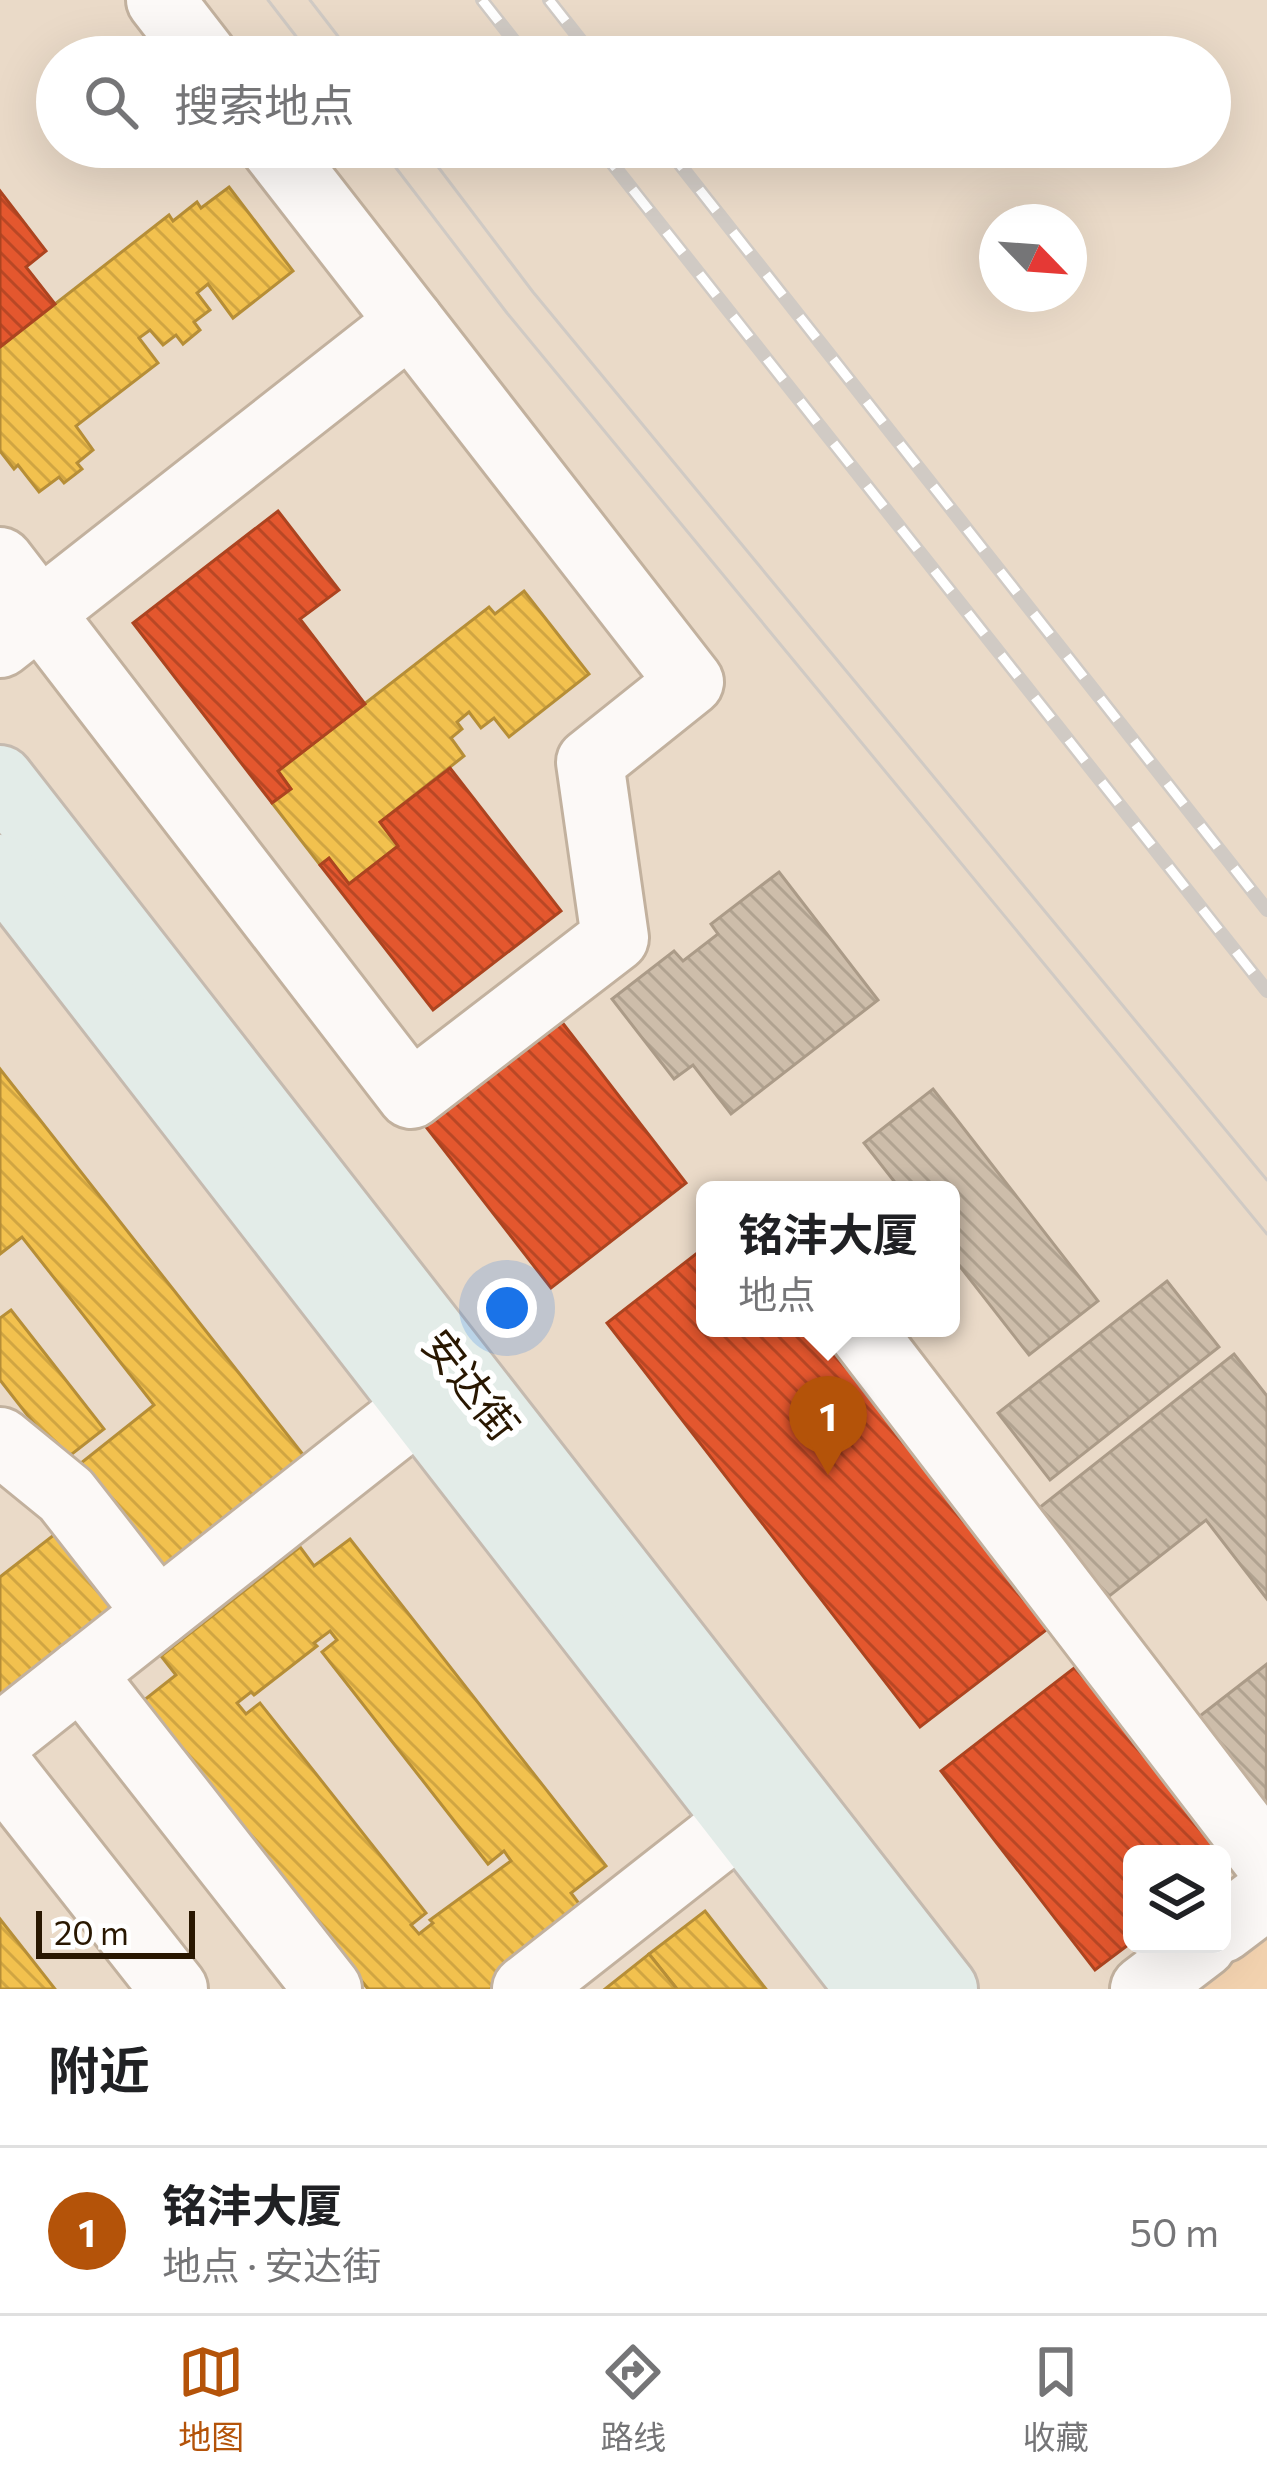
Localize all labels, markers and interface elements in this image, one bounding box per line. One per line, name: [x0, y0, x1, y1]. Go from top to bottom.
search box: [36, 36, 1231, 168]
icon: search: [78, 69, 144, 135]
text: 搜索地点: [174, 76, 354, 131]
north arrow: [979, 204, 1087, 312]
popup: [696, 1181, 960, 1337]
text: 铭沣大厦: [738, 1205, 918, 1260]
text: 地点: [738, 1269, 816, 1317]
your location: [477, 1278, 537, 1338]
street label: 安达街: [413, 1318, 531, 1450]
pin: 1: [789, 1376, 867, 1475]
map controls: [1123, 1845, 1231, 1953]
button: layers: [1123, 1845, 1231, 1953]
scale bar: [36, 1905, 195, 1958]
text: 20 m: [54, 1911, 129, 1952]
text: 附近: [48, 2037, 150, 2100]
text: 铭沣大厦: [162, 2176, 342, 2231]
text: 1: [78, 2207, 96, 2255]
text: 50 m: [1130, 2207, 1219, 2255]
text: 地点 · 安达街: [162, 2240, 381, 2288]
tab: 地图: [178, 2339, 244, 2459]
tab: 路线: [600, 2339, 666, 2459]
tab: 收藏: [1023, 2339, 1089, 2459]

